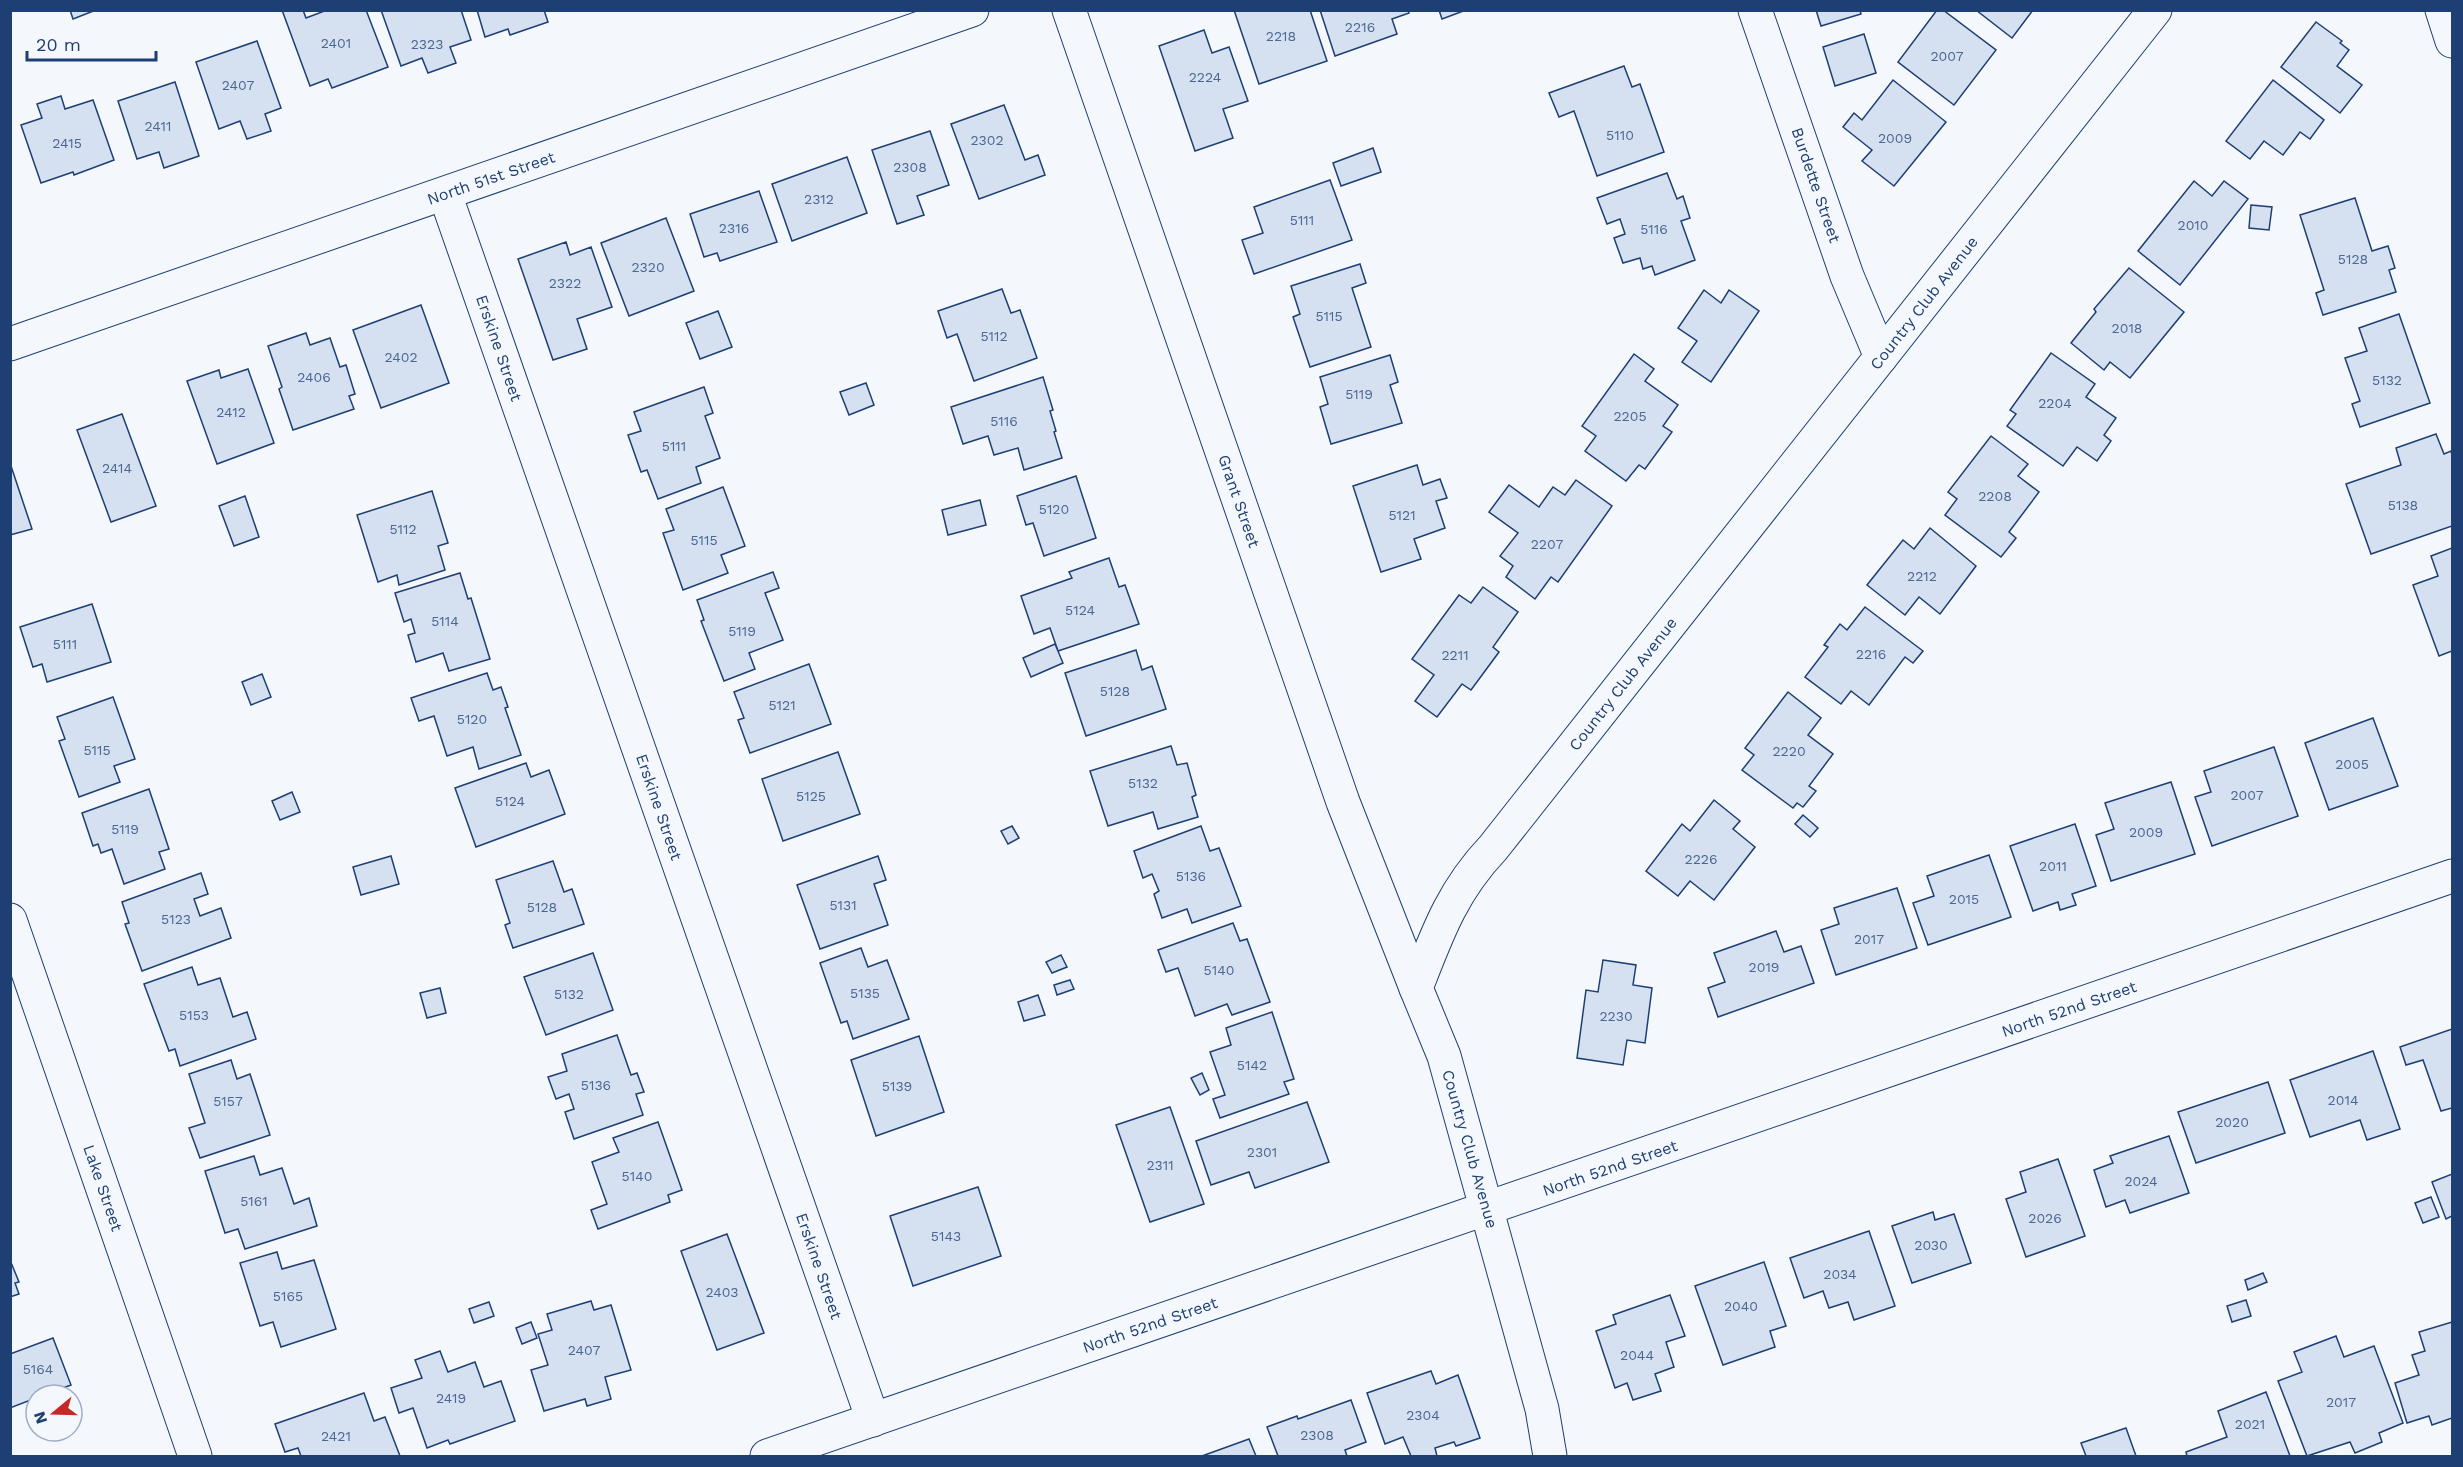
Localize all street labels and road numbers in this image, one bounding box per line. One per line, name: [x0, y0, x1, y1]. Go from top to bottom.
street label: Burdette Street: [1787, 125, 1845, 245]
street label: North 51st Street: [425, 147, 558, 209]
street label: Country Club Avenue: [1866, 233, 1982, 373]
street label: Erskine Street: [472, 292, 526, 404]
street label: Grant Street: [1214, 452, 1264, 550]
street label: Country Club Avenue: [1565, 614, 1681, 754]
street label: Erskine Street: [632, 751, 686, 863]
street label: North 52nd Street: [1999, 977, 2139, 1041]
street label: Country Club Avenue: [1438, 1068, 1502, 1230]
street label: North 52nd Street: [1540, 1136, 1680, 1200]
street label: Lake Street: [79, 1142, 127, 1234]
street label: Erskine Street: [792, 1210, 846, 1322]
street label: North 52nd Street: [1080, 1293, 1220, 1357]

